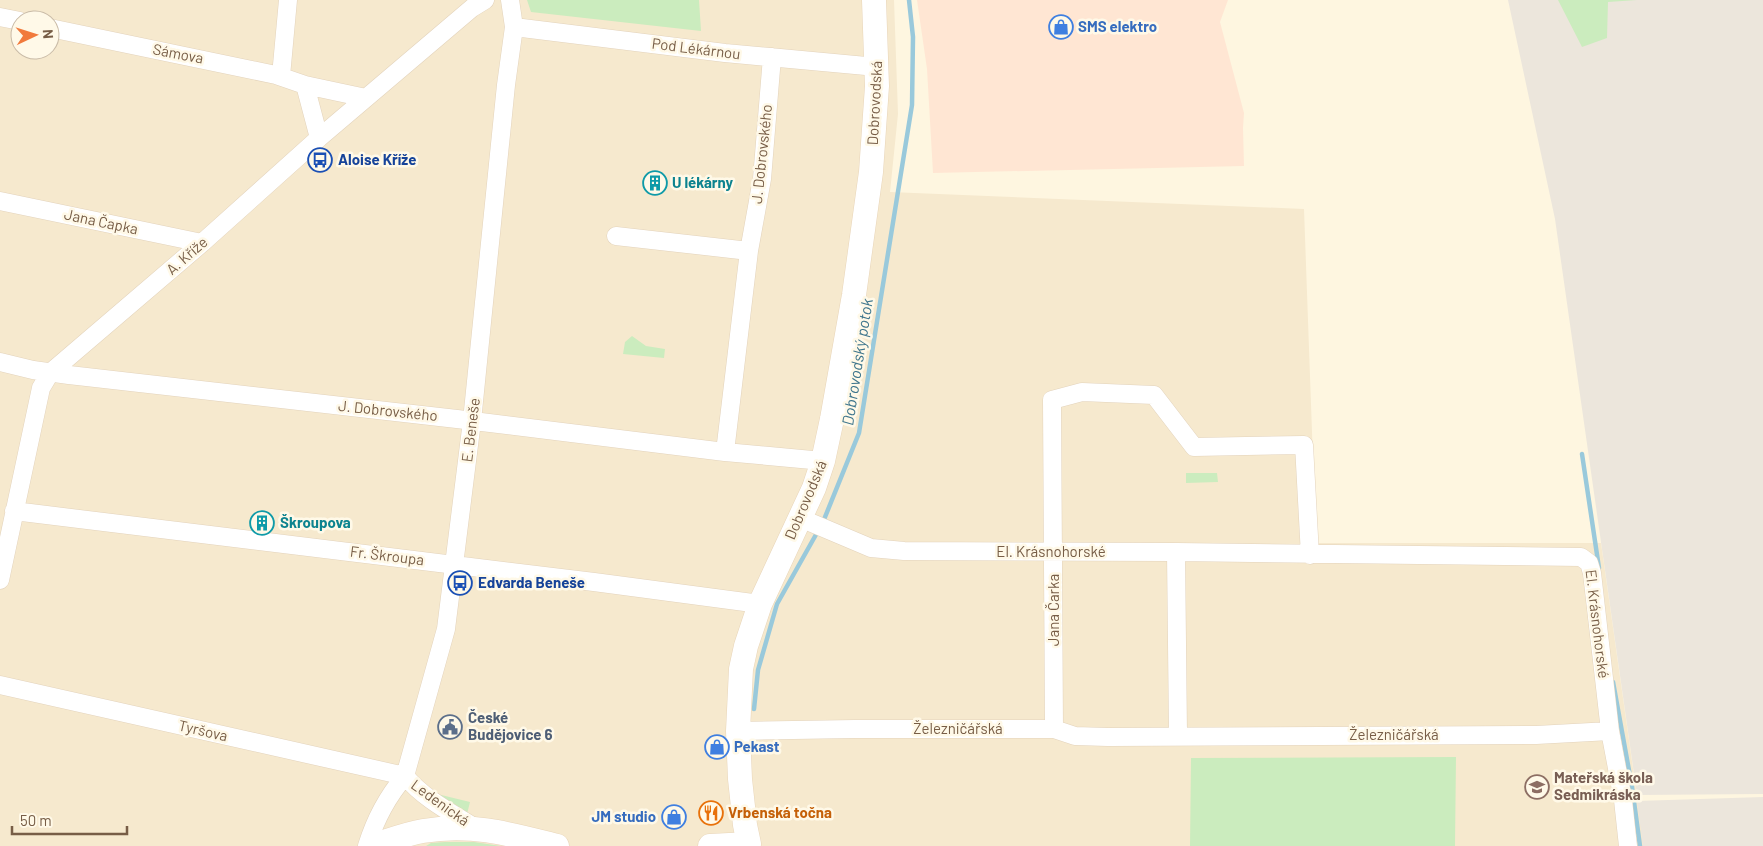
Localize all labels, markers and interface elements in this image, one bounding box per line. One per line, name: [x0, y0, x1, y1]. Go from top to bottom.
north arrow: [10, 10, 60, 60]
shop icon: SMS elektro: [1048, 14, 1074, 40]
place label: SMS elektro: [1078, 17, 1157, 35]
text: N: [40, 29, 57, 39]
street label: Pod Lékárnou: [651, 34, 741, 62]
street label: Sámova: [151, 39, 205, 67]
street label: Dobrovodská: [863, 60, 885, 146]
street label: J. Dobrovského: [747, 103, 775, 204]
bus stop icon: Aloise Kříže: [307, 147, 333, 173]
place label: Aloise Kříže: [338, 150, 416, 168]
building icon: U lékárny: [642, 170, 668, 196]
place label: U lékárny: [672, 173, 733, 191]
street label: Jana Čapka: [63, 204, 140, 238]
street label: A. Kříže: [162, 232, 211, 278]
water label: Dobrovodský potok: [837, 297, 876, 427]
street label: J. Dobrovského: [338, 396, 439, 424]
street label: E. Beneše: [457, 397, 483, 463]
street label: Dobrovodská: [780, 457, 830, 542]
building icon: Škroupova: [249, 510, 275, 536]
place label: Škroupova: [280, 513, 351, 531]
street label: Fr. Škroupa: [349, 542, 425, 568]
street label: El. Krásnohorské: [996, 542, 1106, 560]
street label: El. Krásnohorské: [1582, 569, 1614, 679]
bus stop icon: Edvarda Beneše: [447, 570, 473, 596]
place label: Edvarda Beneše: [478, 573, 585, 591]
street label: Jana Čarka: [1044, 574, 1062, 646]
place label: České Budějovice 6: [468, 708, 553, 743]
public building icon: České Budějovice 6: [437, 714, 463, 740]
street label: Tyršova: [177, 716, 230, 744]
street label: Železničářská: [913, 719, 1003, 737]
street label: Železničářská: [1349, 725, 1439, 743]
shop icon: Pekast: [704, 734, 730, 760]
place label: Pekast: [734, 737, 780, 755]
place label: Mateřská škola Sedmikráska: [1554, 768, 1653, 803]
school or university icon: Mateřská škola Sedmikráska: [1524, 774, 1550, 800]
street label: Ledenická: [408, 775, 473, 829]
restaurant icon: Vrbenská točna: [698, 800, 724, 826]
place label: Vrbenská točna: [728, 803, 832, 821]
scale bar: [12, 804, 128, 836]
shop icon: JM studio: [661, 804, 687, 830]
place label: JM studio: [591, 807, 656, 825]
text: 50 m: [20, 811, 52, 829]

